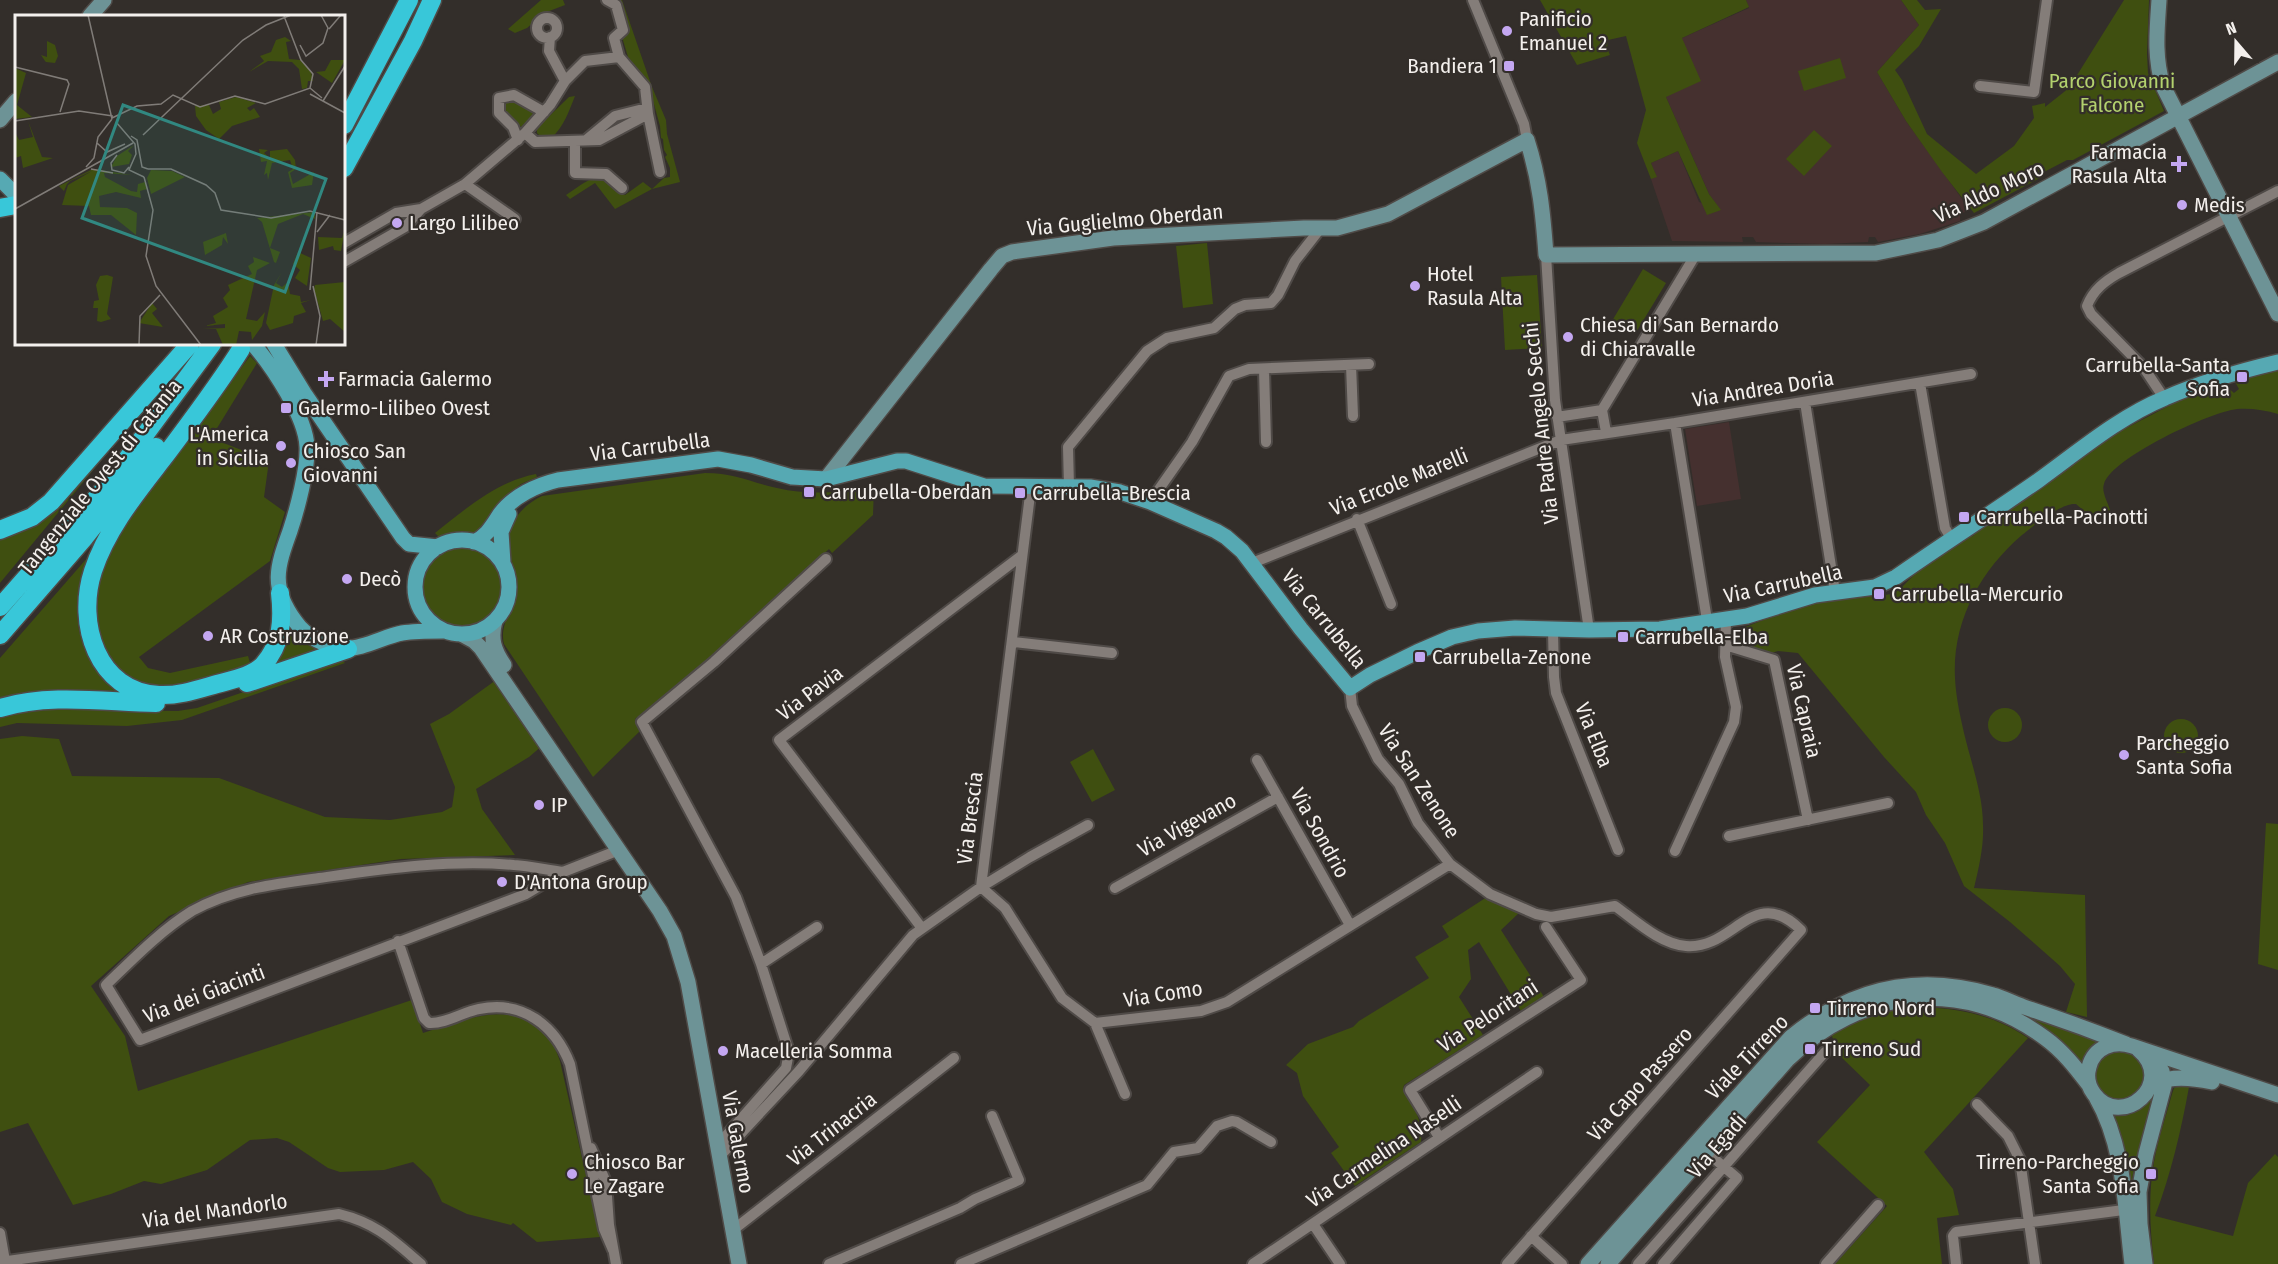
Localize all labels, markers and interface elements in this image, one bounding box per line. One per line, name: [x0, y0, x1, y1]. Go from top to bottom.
place label: Panificio Emanuel 2: [1519, 6, 1607, 56]
north arrow: [2206, 12, 2266, 72]
inset map: [15, 15, 345, 345]
text: N: [2223, 18, 2239, 39]
marker: Panificio Emanuel 2: [1500, 24, 1514, 38]
place label: Bandiera 1: [1407, 53, 1497, 79]
marker: Bandiera 1: [1502, 59, 1516, 73]
park label: Parco Giovanni Falcone: [2049, 68, 2175, 118]
place label: Farmacia Rasula Alta: [2071, 139, 2167, 189]
street label: Via Aldo Moro: [1930, 155, 2048, 229]
marker: Farmacia Rasula Alta: [2172, 157, 2186, 171]
place label: Medis: [2194, 192, 2245, 218]
street label: Via Guglielmo Oberdan: [1026, 198, 1224, 242]
marker: Medis: [2175, 198, 2189, 212]
place label: Largo Lilibeo: [409, 210, 519, 236]
marker: Largo Lilibeo: [390, 216, 404, 230]
place label: Hotel Rasula Alta: [1427, 261, 1523, 311]
marker: Hotel Rasula Alta: [1408, 279, 1422, 293]
place label: Chiesa di San Bernardo di Chiaravalle: [1580, 312, 1779, 362]
street label: Via Padre Angelo Secchi: [1517, 321, 1565, 525]
marker: Chiesa di San Bernardo di Chiaravalle: [1561, 330, 1575, 344]
place label: Carrubella-Santa Sofia: [2085, 352, 2230, 402]
street label: Via Andrea Doria: [1690, 365, 1836, 413]
place label: Farmacia Galermo: [338, 366, 492, 392]
marker: Carrubella-Santa Sofia: [2235, 370, 2249, 384]
marker: Farmacia Galermo: [319, 372, 333, 386]
street label: Tangenziale Ovest di Catania: [13, 374, 187, 580]
place label: Galermo-Lilibeo Ovest: [298, 395, 490, 421]
marker: Galermo-Lilibeo Ovest: [279, 401, 293, 415]
place label: L'America in Sicilia: [189, 421, 269, 471]
street label: Via Carrubella: [589, 427, 711, 467]
place label: Chiosco San Giovanni: [303, 438, 406, 488]
marker: L'America in Sicilia: [274, 439, 288, 453]
street label: Via Ercole Marelli: [1326, 442, 1472, 522]
marker: Chiosco San Giovanni: [284, 456, 298, 470]
place label: Carrubella-Oberdan: [821, 479, 992, 505]
place label: Carrubella-Brescia: [1032, 480, 1191, 506]
marker: Carrubella-Oberdan: [802, 485, 816, 499]
marker: Carrubella-Brescia: [1013, 486, 1027, 500]
place label: Carrubella-Pacinotti: [1976, 504, 2148, 530]
marker: Carrubella-Pacinotti: [1957, 510, 1971, 524]
street label: Via Carrubella: [1721, 559, 1845, 609]
street label: Via Carrubella: [1276, 564, 1372, 674]
place label: Decò: [359, 566, 401, 592]
marker: Decò: [340, 572, 354, 586]
place label: Carrubella-Mercurio: [1891, 581, 2063, 607]
marker: Carrubella-Mercurio: [1872, 587, 1886, 601]
place label: AR Costruzione: [220, 623, 349, 649]
place label: Carrubella-Elba: [1635, 624, 1768, 650]
marker: AR Costruzione: [201, 629, 215, 643]
marker: Carrubella-Elba: [1616, 630, 1630, 644]
place label: Carrubella-Zenone: [1432, 644, 1592, 670]
marker: Carrubella-Zenone: [1413, 650, 1427, 664]
street label: Via Pavia: [772, 660, 848, 726]
street label: Via Capraia: [1781, 661, 1827, 761]
street label: Via Elba: [1569, 699, 1619, 771]
street label: Via San Zenone: [1372, 719, 1466, 843]
place label: Parcheggio Santa Sofia: [2136, 730, 2232, 780]
marker: Parcheggio Santa Sofia: [2117, 748, 2131, 762]
street label: Via Brescia: [951, 770, 989, 866]
street label: Via Sondrio: [1285, 784, 1355, 882]
street label: Via Vigevano: [1133, 787, 1241, 863]
place label: IP: [551, 792, 568, 818]
marker: IP: [532, 798, 546, 812]
place label: D'Antona Group: [514, 869, 648, 895]
marker: D'Antona Group: [495, 875, 509, 889]
street label: Via dei Giacinti: [140, 959, 268, 1029]
street label: Via Peloritani: [1433, 974, 1543, 1058]
street label: Via Como: [1122, 975, 1204, 1013]
place label: Tirreno Nord: [1827, 995, 1935, 1021]
marker: Tirreno Nord: [1808, 1001, 1822, 1015]
street label: Viale Tirreno: [1700, 1009, 1794, 1105]
street label: Via Capo Passero: [1582, 1021, 1698, 1147]
place label: Tirreno Sud: [1822, 1036, 1921, 1062]
place label: Macelleria Somma: [735, 1038, 892, 1064]
marker: Tirreno Sud: [1803, 1042, 1817, 1056]
marker: Macelleria Somma: [716, 1044, 730, 1058]
street label: Via Trinacria: [782, 1086, 882, 1172]
street label: Via Galermo: [716, 1089, 760, 1195]
street label: Via Carmelina Naselli: [1301, 1090, 1467, 1214]
street label: Via Egadi: [1682, 1108, 1752, 1184]
place label: Chiosco Bar Le Zagare: [584, 1149, 685, 1199]
place label: Tirreno-Parcheggio Santa Sofia: [1976, 1149, 2139, 1199]
marker: Chiosco Bar Le Zagare: [565, 1167, 579, 1181]
marker: Tirreno-Parcheggio Santa Sofia: [2144, 1167, 2158, 1181]
street label: Via del Mandorlo: [141, 1188, 289, 1234]

